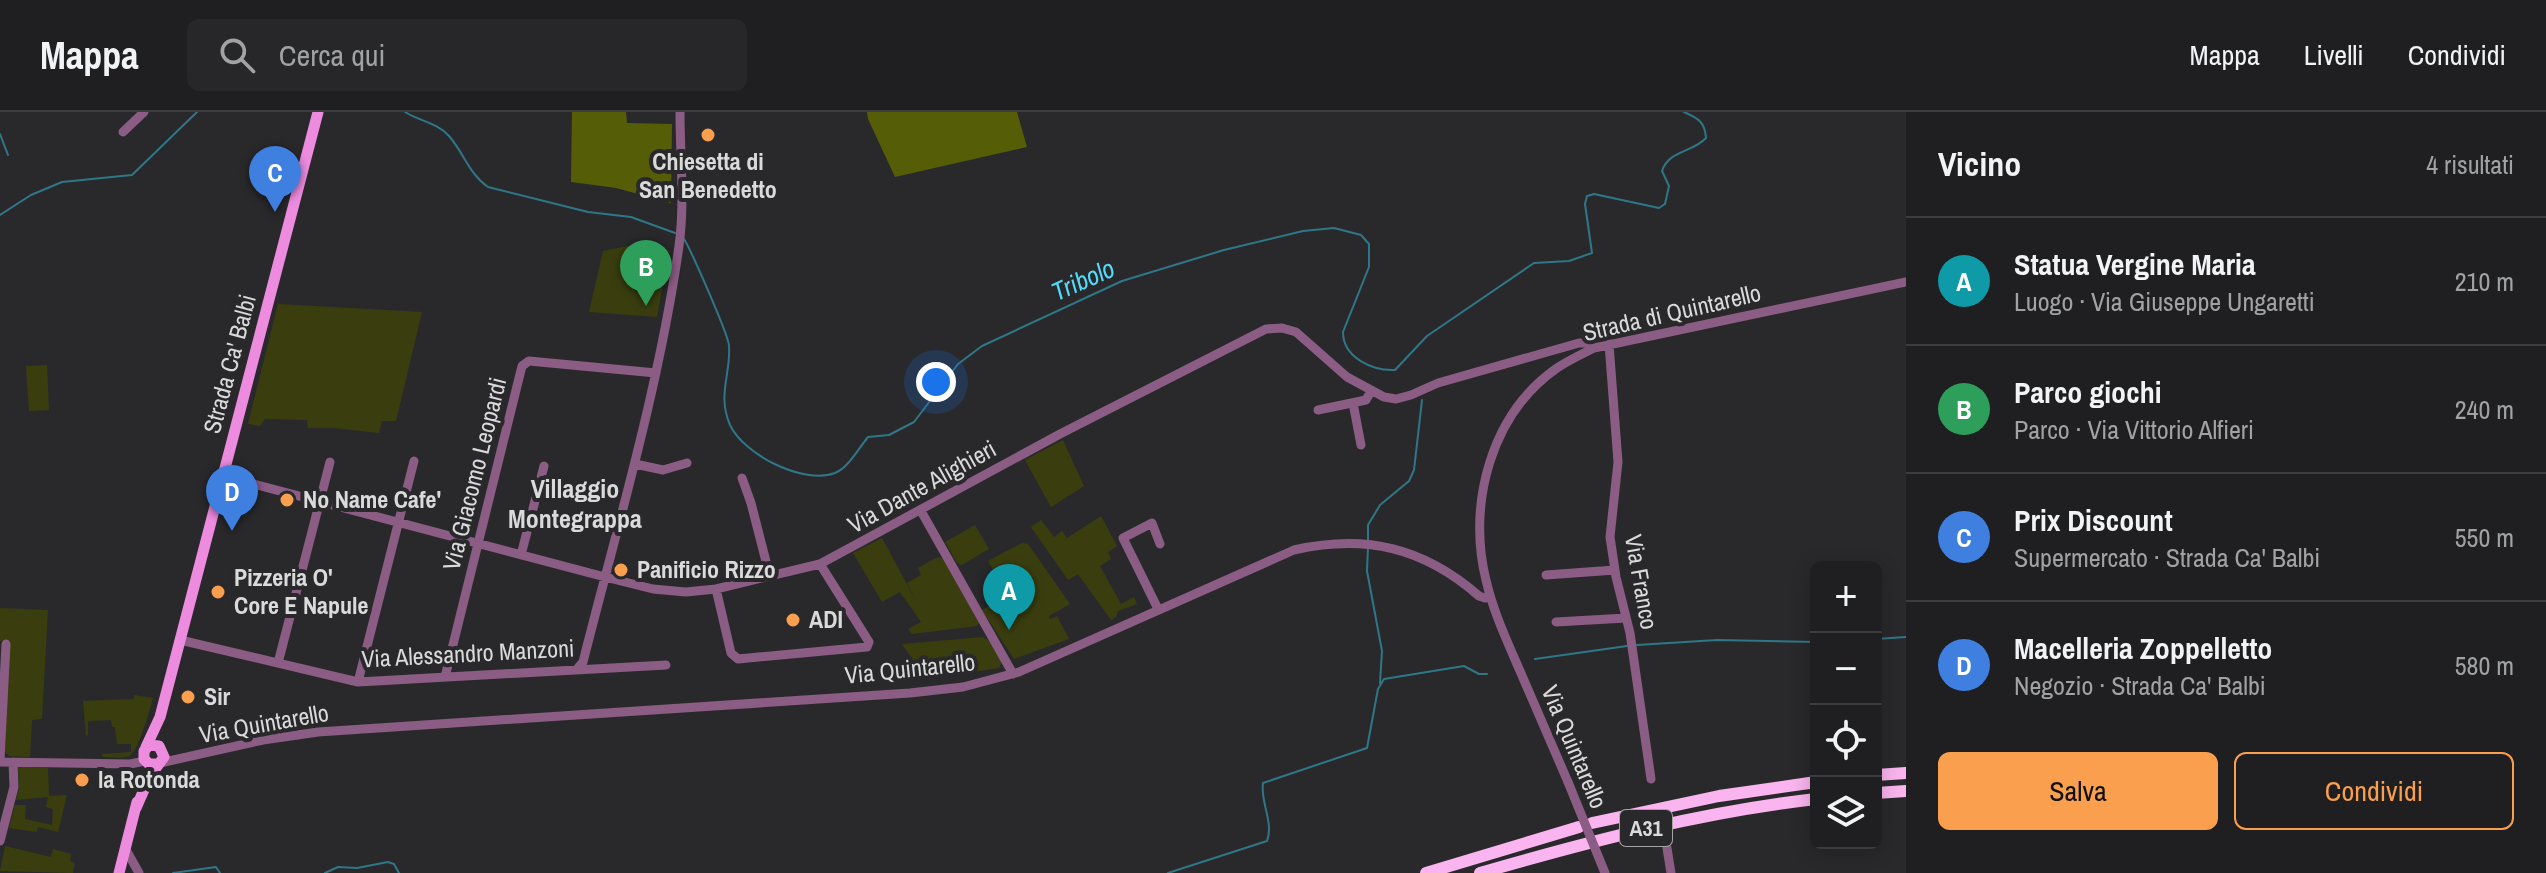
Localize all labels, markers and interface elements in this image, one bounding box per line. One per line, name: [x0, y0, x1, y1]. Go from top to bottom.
search box: [187, 19, 747, 91]
text: Mappa: [40, 30, 139, 81]
icon: search: [215, 33, 259, 77]
text: Cerca qui: [279, 35, 385, 75]
text: Mappa: [2190, 36, 2260, 74]
text: Livelli: [2304, 36, 2364, 74]
text: Condividi: [2408, 36, 2506, 74]
marker: Chiesetta di San Benedetto: [699, 126, 717, 144]
text: Vicino: [1938, 141, 2021, 187]
place label: Chiesetta di San Benedetto: [639, 145, 777, 205]
pin: C: [249, 146, 301, 212]
text: 4 risultati: [2426, 147, 2514, 182]
pin: B: [620, 240, 672, 306]
text: Statua Vergine Maria: [2014, 244, 2256, 284]
water label: Tribolo: [1046, 250, 1120, 309]
text: A: [1956, 264, 1972, 299]
text: 210 m: [2455, 264, 2514, 299]
street label: Strada di Quintarello: [1580, 276, 1764, 348]
text: Luogo · Via Giuseppe Ungaretti: [2014, 284, 2315, 319]
street label: Strada Ca' Balbi: [195, 291, 263, 437]
your location: [916, 362, 956, 402]
text: Parco giochi: [2014, 372, 2162, 412]
street label: Via Giacomo Leopardi: [435, 374, 513, 574]
text: B: [1956, 392, 1972, 427]
text: 240 m: [2455, 392, 2514, 427]
text: Parco · Via Vittorio Alfieri: [2014, 412, 2254, 447]
street label: Via Dante Alighieri: [842, 432, 1001, 540]
pin: D: [206, 465, 258, 531]
district label: Villaggio Montegrappa: [508, 471, 642, 536]
place label: No Name Cafe': [303, 483, 441, 515]
marker: No Name Cafe': [278, 491, 296, 509]
text: Prix Discount: [2014, 500, 2173, 540]
text: C: [1956, 520, 1972, 555]
text: 550 m: [2455, 520, 2514, 555]
street label: Via Franco: [1618, 532, 1666, 632]
text: Supermercato · Strada Ca' Balbi: [2014, 540, 2320, 575]
place label: Panificio Rizzo: [637, 553, 776, 585]
place label: Pizzeria O' Core E Napule: [234, 561, 369, 621]
marker: Panificio Rizzo: [612, 561, 630, 579]
map controls: [1810, 561, 1882, 849]
button: +: [1810, 561, 1882, 633]
pin: A: [983, 564, 1035, 630]
marker: Pizzeria O' Core E Napule: [209, 583, 227, 601]
place label: ADI: [809, 603, 843, 635]
marker: ADI: [784, 611, 802, 629]
text: Macelleria Zoppelletto: [2014, 628, 2272, 668]
street label: Via Alessandro Manzoni: [361, 631, 575, 675]
button: −: [1810, 633, 1882, 705]
street label: Via Quintarello: [843, 645, 977, 691]
text: D: [1956, 648, 1972, 683]
text: 580 m: [2455, 648, 2514, 683]
text: Negozio · Strada Ca' Balbi: [2014, 668, 2266, 703]
place label: Sir: [204, 680, 231, 712]
street label: Via Quintarello: [1535, 680, 1615, 813]
marker: Sir: [179, 688, 197, 706]
street label: Via Quintarello: [197, 696, 331, 750]
button: locate: [1810, 705, 1882, 777]
button: Salva: [1938, 752, 2218, 830]
button: Condividi: [2234, 752, 2514, 830]
place label: la Rotonda: [98, 763, 200, 795]
marker: la Rotonda: [73, 771, 91, 789]
button: layers: [1810, 777, 1882, 849]
road number: A31: [1620, 810, 1672, 846]

